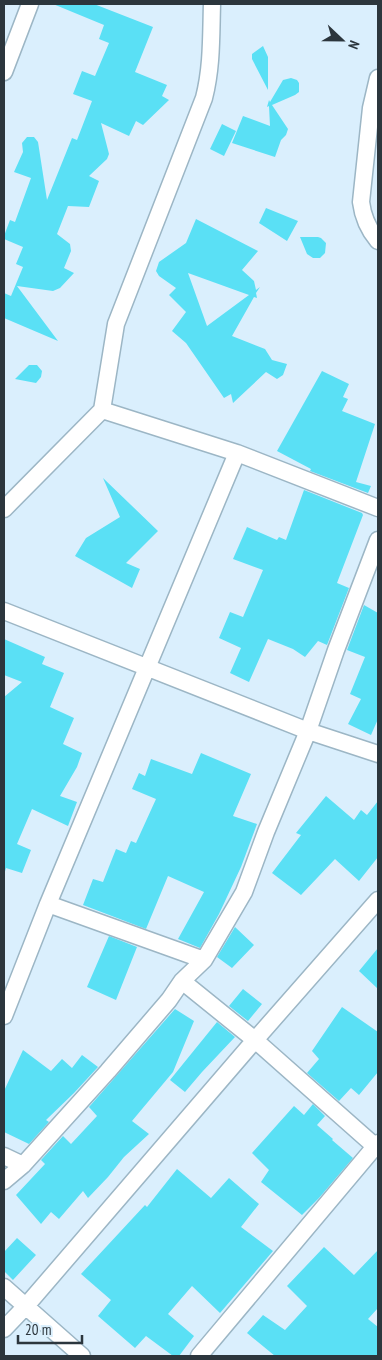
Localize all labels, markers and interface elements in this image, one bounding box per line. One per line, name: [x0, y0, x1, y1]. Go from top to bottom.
north arrow: [317, 15, 367, 65]
text: N: [344, 38, 364, 52]
scale bar: [18, 1312, 81, 1344]
text: 20 m: [25, 1320, 51, 1339]

